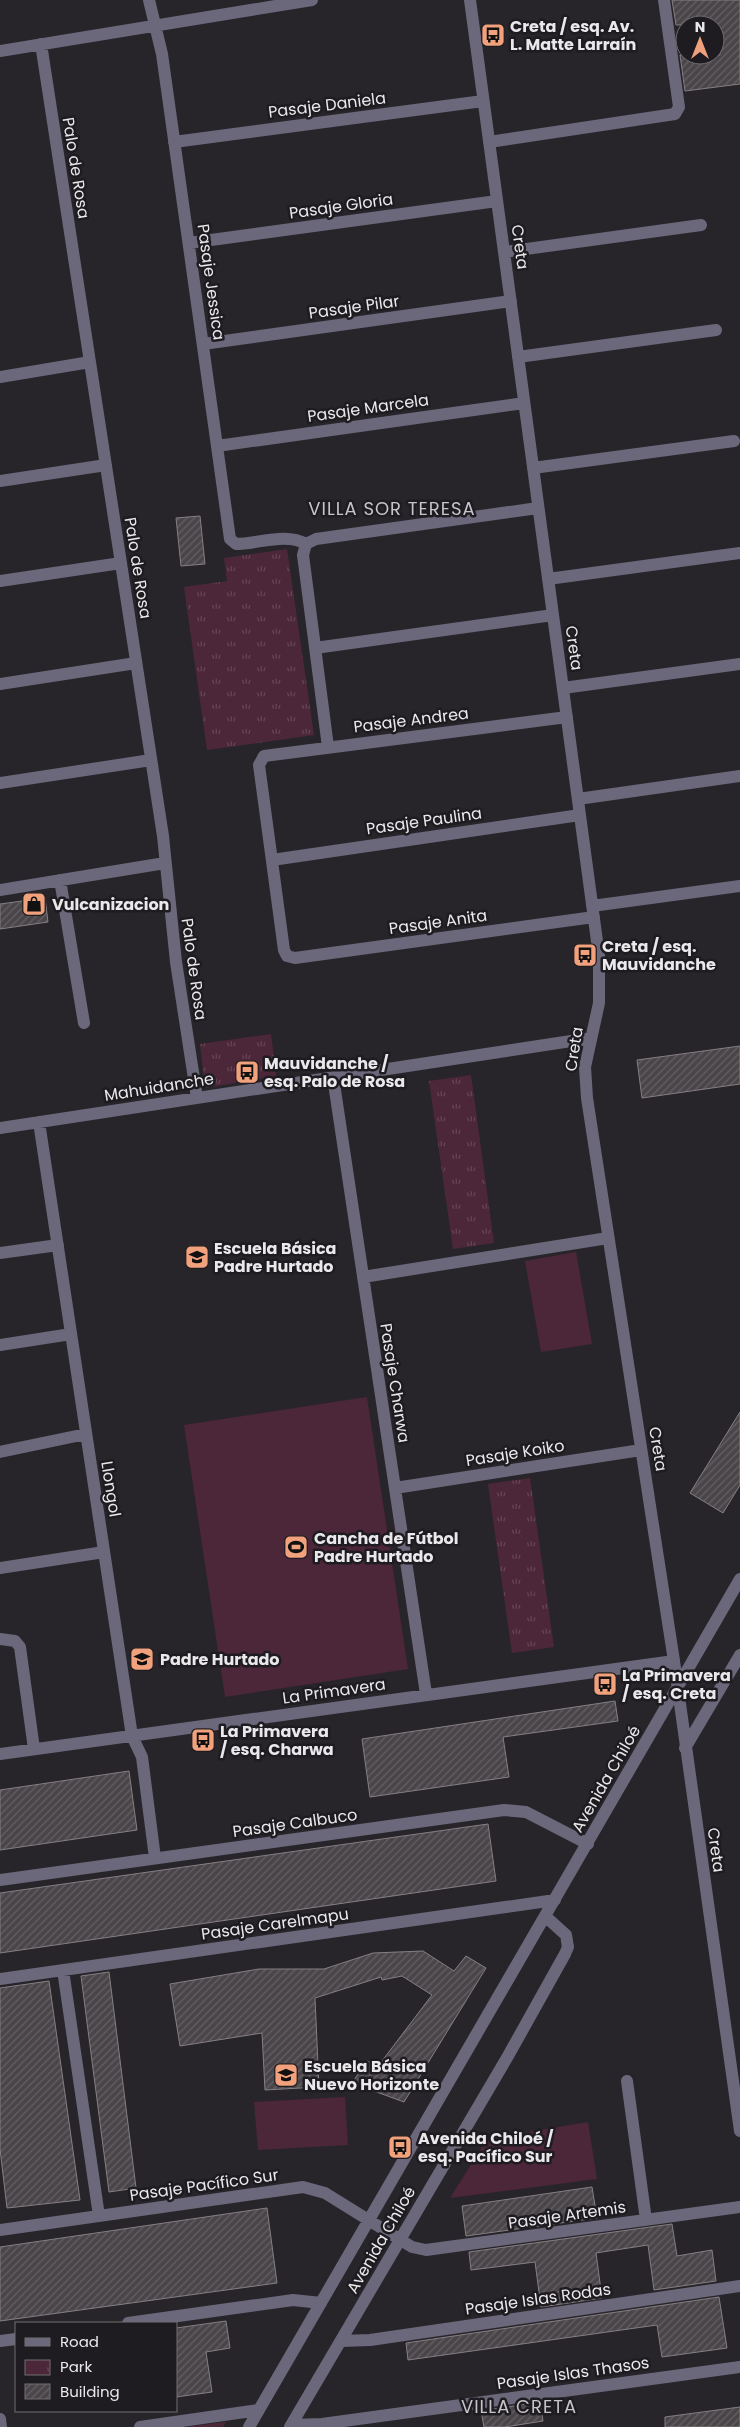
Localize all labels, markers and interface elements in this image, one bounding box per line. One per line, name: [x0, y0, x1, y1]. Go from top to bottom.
place label: Creta / esq. Av. L. Matte Larraín: [510, 15, 636, 56]
north arrow: [675, 15, 725, 65]
text: N: [695, 17, 705, 37]
bus stop icon: Creta / esq. Av. L. Matte Larraín: [480, 22, 506, 48]
street label: Pasaje Daniela: [267, 86, 387, 124]
street label: Palo de Rosa: [57, 115, 95, 221]
street label: Pasaje Gloria: [288, 187, 394, 225]
street label: Pasaje Jessica: [191, 222, 231, 342]
street label: Creta: [505, 223, 535, 271]
street label: Pasaje Pilar: [307, 289, 401, 325]
street label: Pasaje Marcela: [306, 388, 430, 428]
district label: VILLA SOR TERESA: [308, 496, 476, 521]
street label: Palo de Rosa: [119, 515, 157, 621]
street label: Creta: [559, 624, 589, 672]
street label: Pasaje Andrea: [352, 702, 470, 738]
street label: Pasaje Paulina: [365, 801, 483, 841]
shop icon: Vulcanizacion: [21, 891, 47, 917]
place label: Vulcanizacion: [52, 893, 169, 916]
street label: Pasaje Anita: [387, 904, 489, 940]
street label: Palo de Rosa: [175, 917, 213, 1021]
place label: Creta / esq. Mauvidanche: [602, 935, 716, 976]
bus stop icon: Creta / esq. Mauvidanche: [572, 942, 598, 968]
street label: Creta: [559, 1025, 589, 1073]
place label: Mauvidanche / esq. Palo de Rosa: [264, 1052, 405, 1093]
bus stop icon: Mauvidanche / esq. Palo de Rosa: [234, 1059, 260, 1085]
street label: Mahuidanche: [103, 1067, 216, 1107]
place label: Escuela Básica Padre Hurtado: [214, 1237, 336, 1278]
school or university icon: Escuela Básica Padre Hurtado: [184, 1244, 210, 1270]
street label: Pasaje Charwa: [374, 1322, 416, 1444]
street label: Creta: [643, 1425, 673, 1473]
street label: Pasaje Koiko: [464, 1434, 566, 1472]
street label: Llongol: [95, 1459, 127, 1519]
place label: Cancha de Fútbol Padre Hurtado: [314, 1527, 458, 1568]
sports icon: Cancha de Fútbol Padre Hurtado: [283, 1534, 309, 1560]
school or university icon: Padre Hurtado: [129, 1646, 155, 1672]
place label: Padre Hurtado: [160, 1648, 280, 1671]
place label: La Primavera / esq. Creta: [622, 1664, 731, 1705]
bus stop icon: La Primavera / esq. Creta: [592, 1671, 618, 1697]
street label: La Primavera: [281, 1672, 387, 1710]
place label: La Primavera / esq. Charwa: [220, 1720, 334, 1761]
street label: Avenida Chiloé: [566, 1721, 646, 1837]
bus stop icon: La Primavera / esq. Charwa: [190, 1727, 216, 1753]
street label: Pasaje Calbuco: [231, 1803, 359, 1843]
street label: Creta: [701, 1826, 731, 1874]
street label: Pasaje Carelmapu: [200, 1902, 350, 1946]
place label: Escuela Básica Nuevo Horizonte: [304, 2055, 439, 2096]
school or university icon: Escuela Básica Nuevo Horizonte: [273, 2062, 299, 2088]
place label: Avenida Chiloé / esq. Pacífico Sur: [418, 2127, 554, 2168]
bus stop icon: Avenida Chiloé / esq. Pacífico Sur: [387, 2134, 413, 2160]
street label: Pasaje Pacífico Sur: [128, 2163, 280, 2207]
street label: Avenida Chiloé: [341, 2182, 421, 2298]
street label: Pasaje Artemis: [507, 2195, 627, 2235]
street label: Pasaje Islas Rodas: [464, 2277, 612, 2321]
legend: [15, 2322, 178, 2412]
text: Road: [60, 2331, 99, 2352]
street label: Pasaje Islas Thasos: [495, 2351, 651, 2395]
text: Park: [60, 2356, 92, 2377]
text: Building: [60, 2381, 120, 2402]
district label: VILLA CRETA: [461, 2394, 577, 2419]

